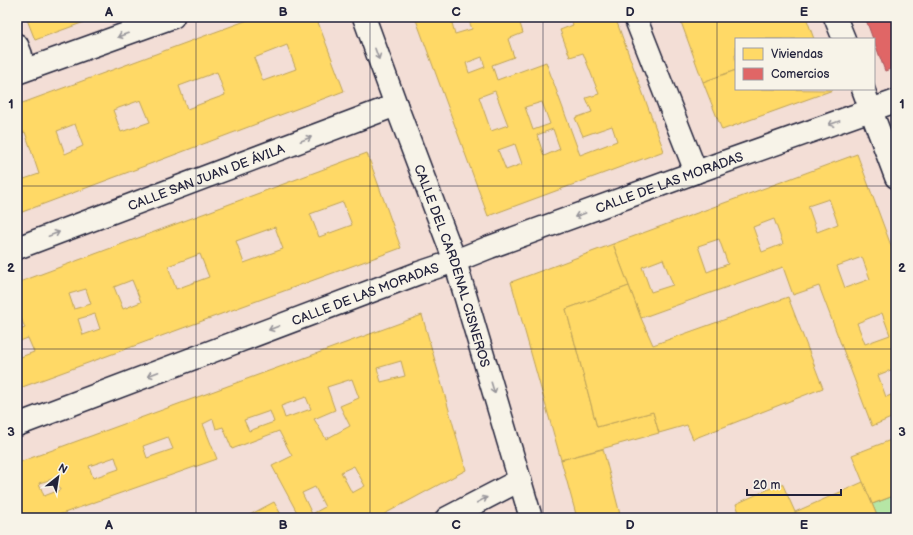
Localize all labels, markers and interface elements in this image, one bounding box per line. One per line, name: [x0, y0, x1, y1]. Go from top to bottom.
text: A: [104, 4, 113, 20]
text: B: [278, 4, 288, 20]
text: C: [451, 4, 461, 20]
text: D: [625, 4, 635, 20]
text: E: [800, 4, 809, 20]
one-way arrow: [116, 32, 129, 39]
legend: [735, 38, 875, 90]
one-way arrow: [374, 47, 381, 60]
text: Viviendas: [771, 47, 823, 62]
text: Comercios: [771, 67, 829, 82]
text: 1: [8, 96, 14, 112]
text: 1: [899, 96, 905, 112]
one-way arrow: [828, 119, 840, 127]
one-way arrow: [300, 135, 312, 143]
street label: CALLE SAN JUAN DE ÁVILA: [126, 141, 287, 214]
street label: CALLE DE LAS MORADAS: [593, 149, 746, 217]
street label: CALLE DEL CARDENAL CISNEROS: [410, 162, 493, 369]
one-way arrow: [574, 211, 586, 219]
one-way arrow: [47, 230, 59, 238]
text: 2: [7, 260, 15, 276]
street label: CALLE DE LAS MORADAS: [290, 260, 441, 329]
text: 2: [898, 260, 906, 276]
one-way arrow: [269, 325, 281, 333]
one-way arrow: [147, 371, 159, 379]
one-way arrow: [490, 381, 497, 394]
text: 3: [7, 424, 15, 440]
text: 3: [898, 424, 906, 440]
north arrow: [38, 457, 78, 497]
text: N: [56, 461, 70, 476]
scale bar: [747, 471, 841, 497]
text: 20 m: [753, 478, 780, 493]
one-way arrow: [475, 496, 487, 503]
text: A: [104, 517, 113, 533]
text: B: [278, 517, 288, 533]
text: C: [451, 517, 461, 533]
text: D: [625, 517, 635, 533]
text: E: [800, 517, 809, 533]

